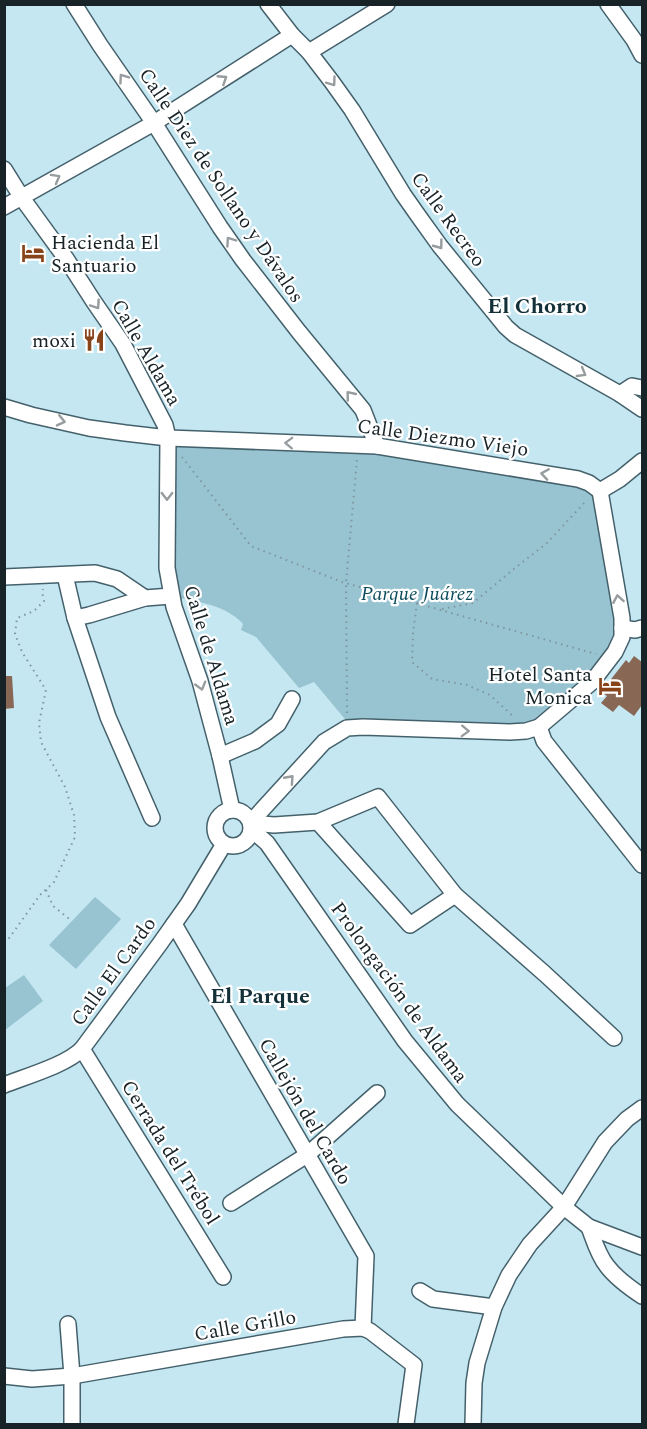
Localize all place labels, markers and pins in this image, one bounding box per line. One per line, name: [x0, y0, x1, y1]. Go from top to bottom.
place label: Hacienda El Santuario: [51, 228, 159, 281]
hotel icon: Hacienda El Santuario: [20, 240, 46, 266]
place label: moxi: [32, 326, 76, 356]
restaurant icon: moxi: [81, 327, 107, 353]
place label: Hotel Santa Monica: [488, 660, 592, 713]
hotel icon: Hotel Santa Monica: [597, 673, 623, 699]

